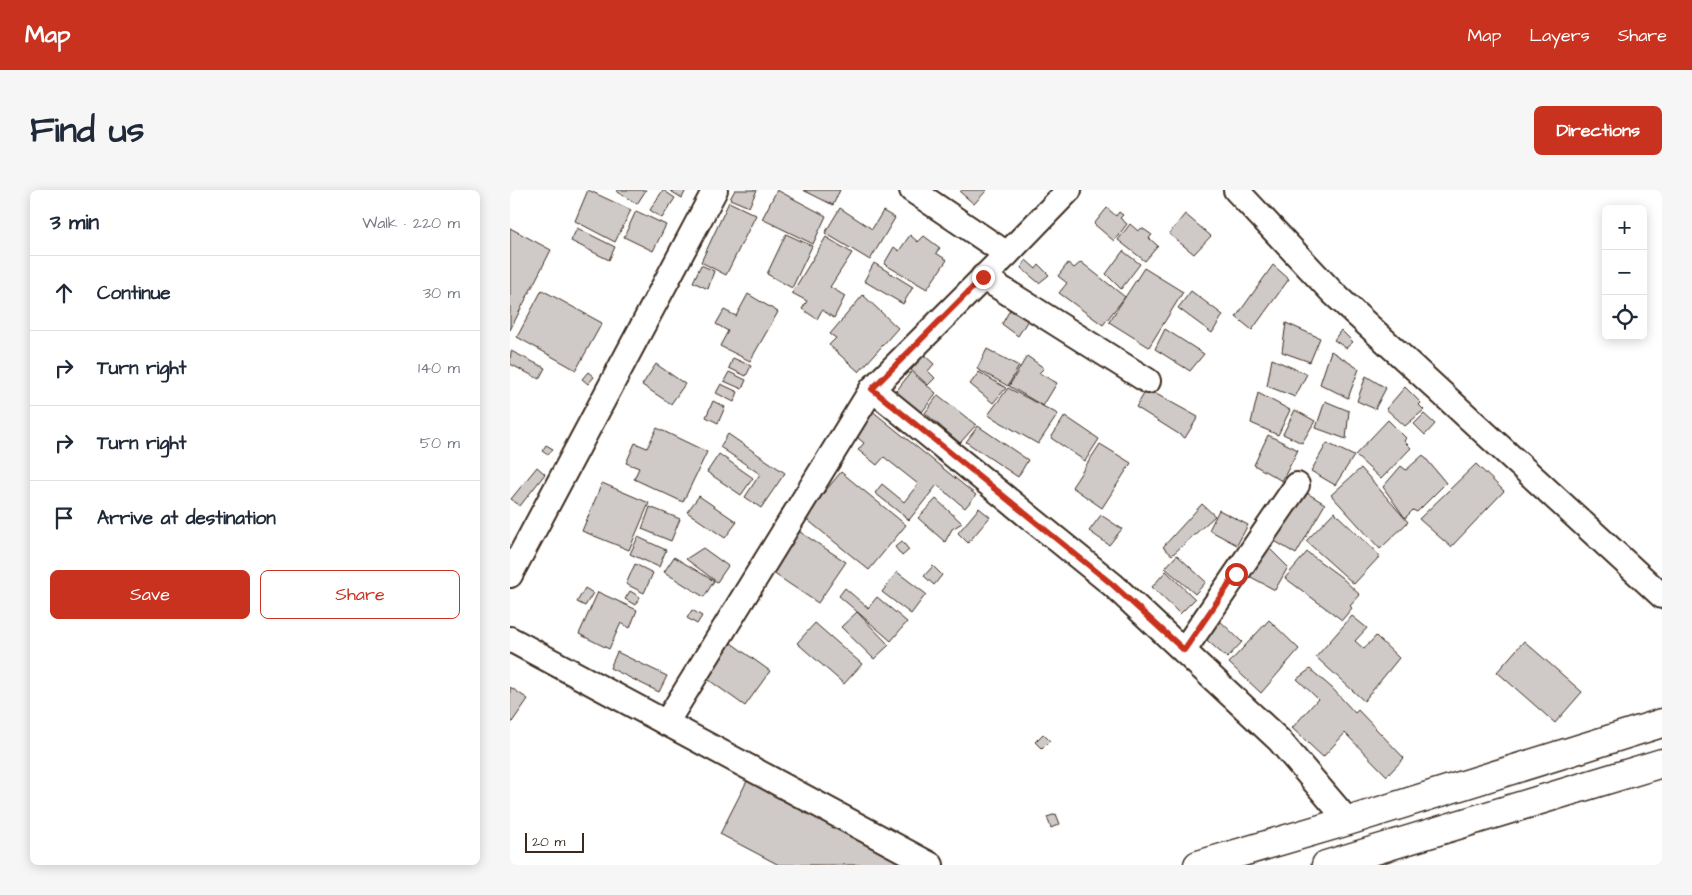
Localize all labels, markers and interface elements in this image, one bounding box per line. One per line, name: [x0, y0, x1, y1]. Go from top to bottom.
text: Map: [25, 18, 70, 52]
text: Map: [1467, 23, 1501, 48]
text: Layers: [1529, 23, 1590, 48]
text: Share: [1618, 23, 1667, 48]
text: Find us: [30, 106, 144, 155]
button: Directions: [1534, 106, 1662, 155]
map controls: [1602, 205, 1647, 340]
button: +: [1602, 205, 1647, 250]
text: 3 min: [50, 208, 99, 237]
text: Walk · 220 m: [362, 212, 460, 234]
button: −: [1602, 250, 1647, 295]
route end: [972, 266, 995, 289]
icon: ahead: [50, 279, 78, 307]
text: Continue: [97, 280, 171, 307]
text: 30 m: [423, 282, 460, 304]
button: locate: [1602, 295, 1647, 340]
icon: right: [50, 354, 78, 382]
text: Turn right: [97, 355, 186, 382]
text: 140 m: [418, 357, 460, 379]
icon: right: [50, 429, 78, 457]
text: Turn right: [97, 430, 186, 457]
text: 50 m: [420, 432, 460, 454]
icon: arrive: [50, 504, 78, 532]
text: Arrive at destination: [97, 505, 276, 532]
route start: [1225, 563, 1248, 586]
button: Save: [50, 570, 250, 619]
button: Share: [260, 570, 460, 619]
scale bar: [525, 830, 584, 853]
text: 20 m: [532, 832, 565, 852]

